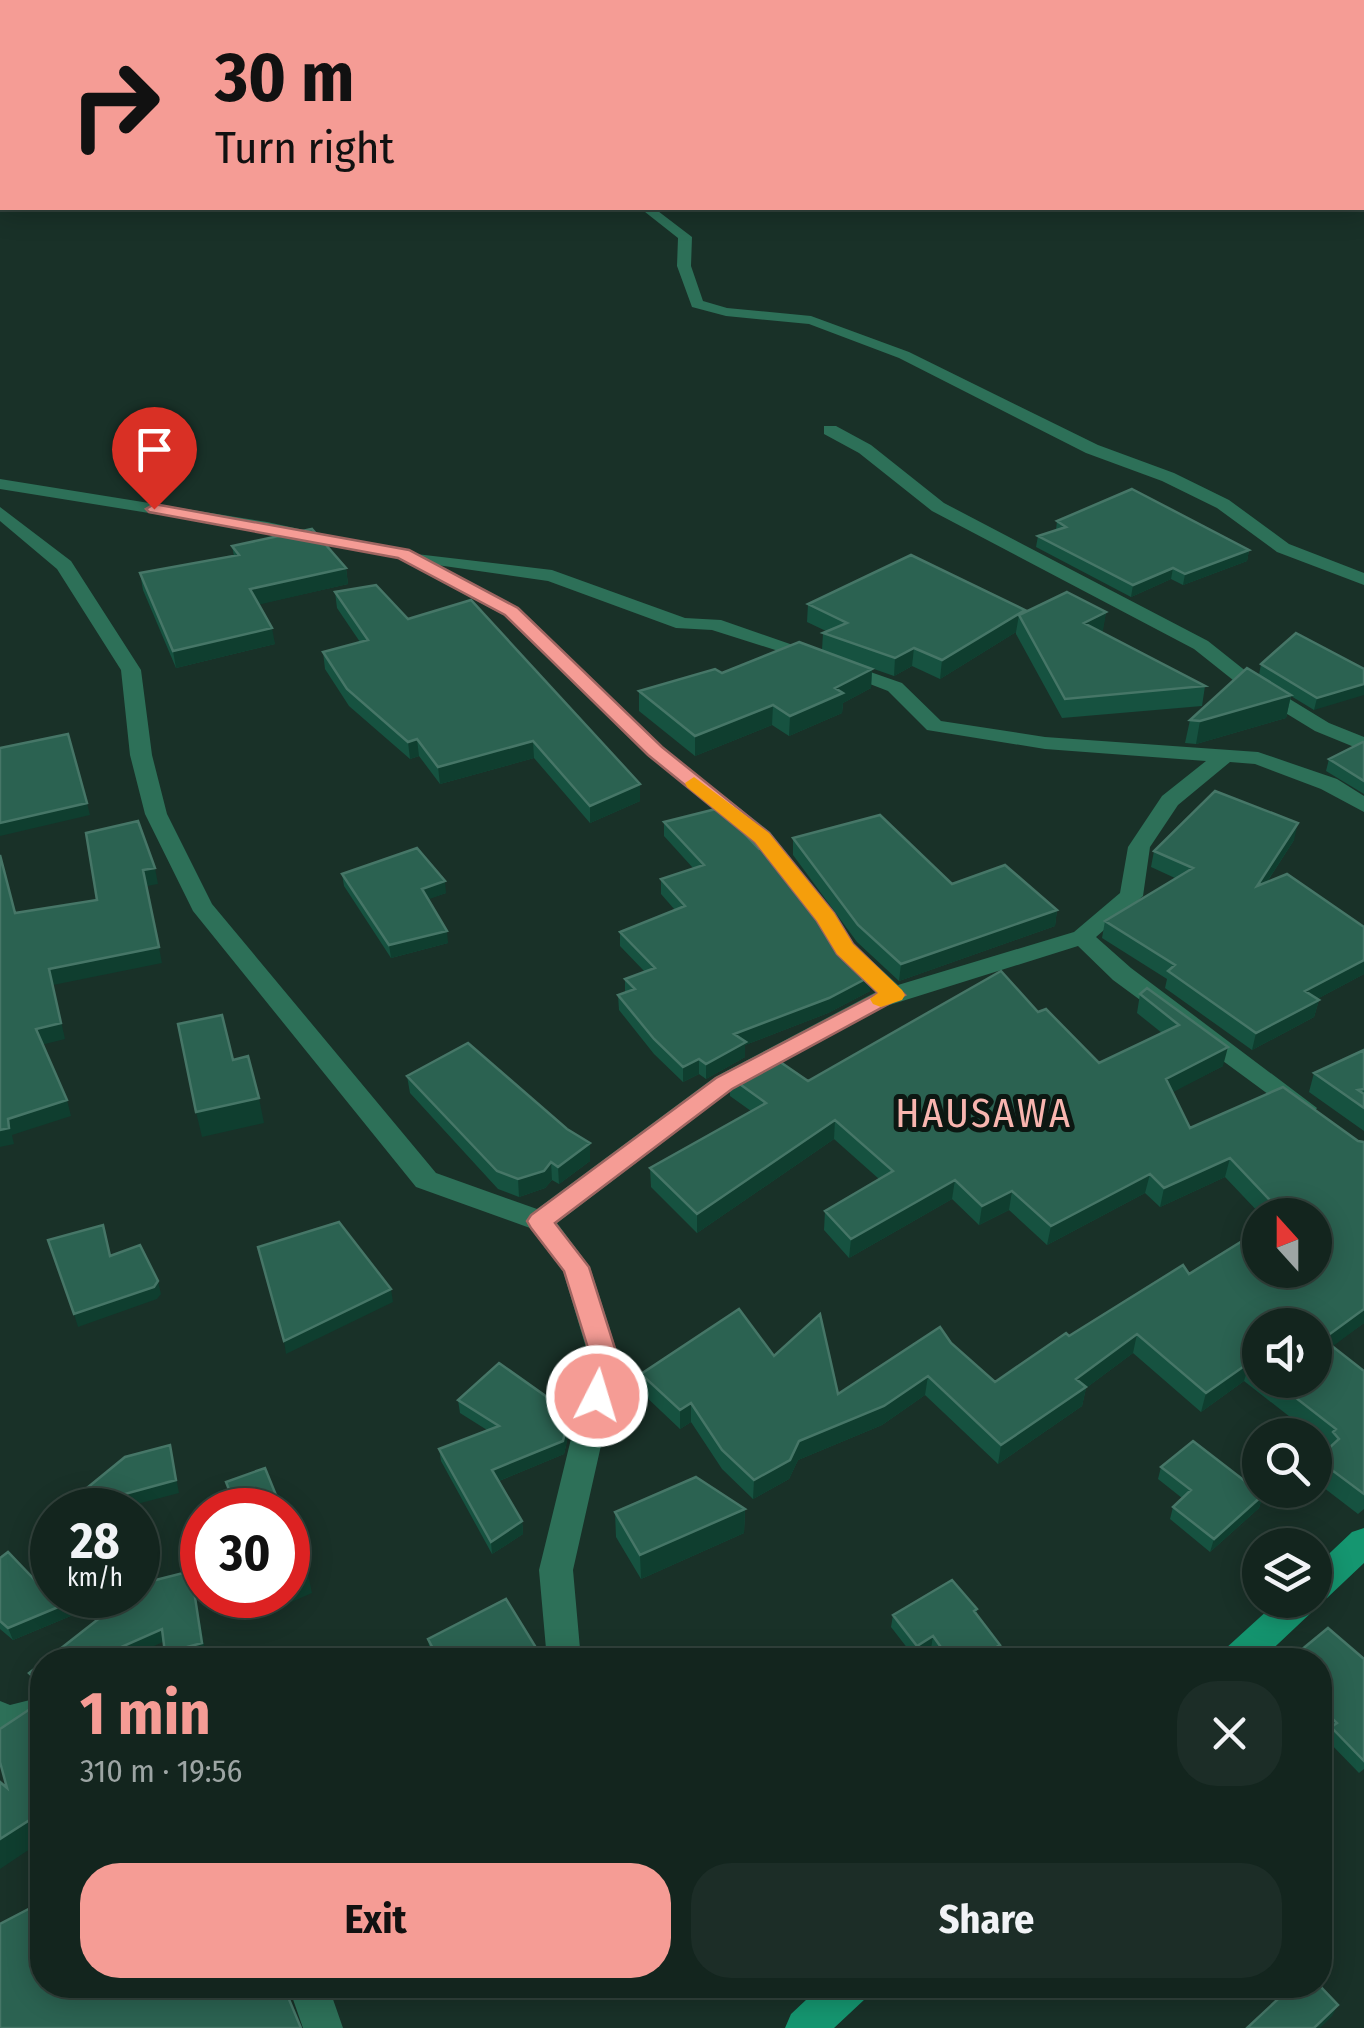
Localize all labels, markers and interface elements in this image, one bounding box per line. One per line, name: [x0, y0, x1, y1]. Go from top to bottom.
text: 30 m: [215, 36, 354, 120]
icon: right: [50, 40, 180, 170]
text: Turn right: [215, 121, 394, 175]
pin: [112, 407, 197, 510]
icon: arrive: [127, 422, 182, 477]
district label: HAUSAWA: [895, 1090, 1073, 1138]
north arrow: [1242, 1198, 1332, 1288]
map controls: [1242, 1198, 1332, 1618]
button: sound: [1242, 1308, 1332, 1398]
position arrow: [545, 1344, 649, 1448]
button: search: [1242, 1418, 1332, 1508]
speed limit sign: 30: [180, 1488, 310, 1618]
text: 28: [70, 1511, 120, 1571]
button: layers: [1242, 1528, 1332, 1618]
text: km/h: [67, 1563, 123, 1593]
text: 1 min: [80, 1678, 211, 1750]
button: close: [1177, 1681, 1282, 1786]
text: 310 m · 19:56: [80, 1752, 242, 1790]
button: Exit: [80, 1863, 671, 1978]
button: Share: [691, 1863, 1282, 1978]

